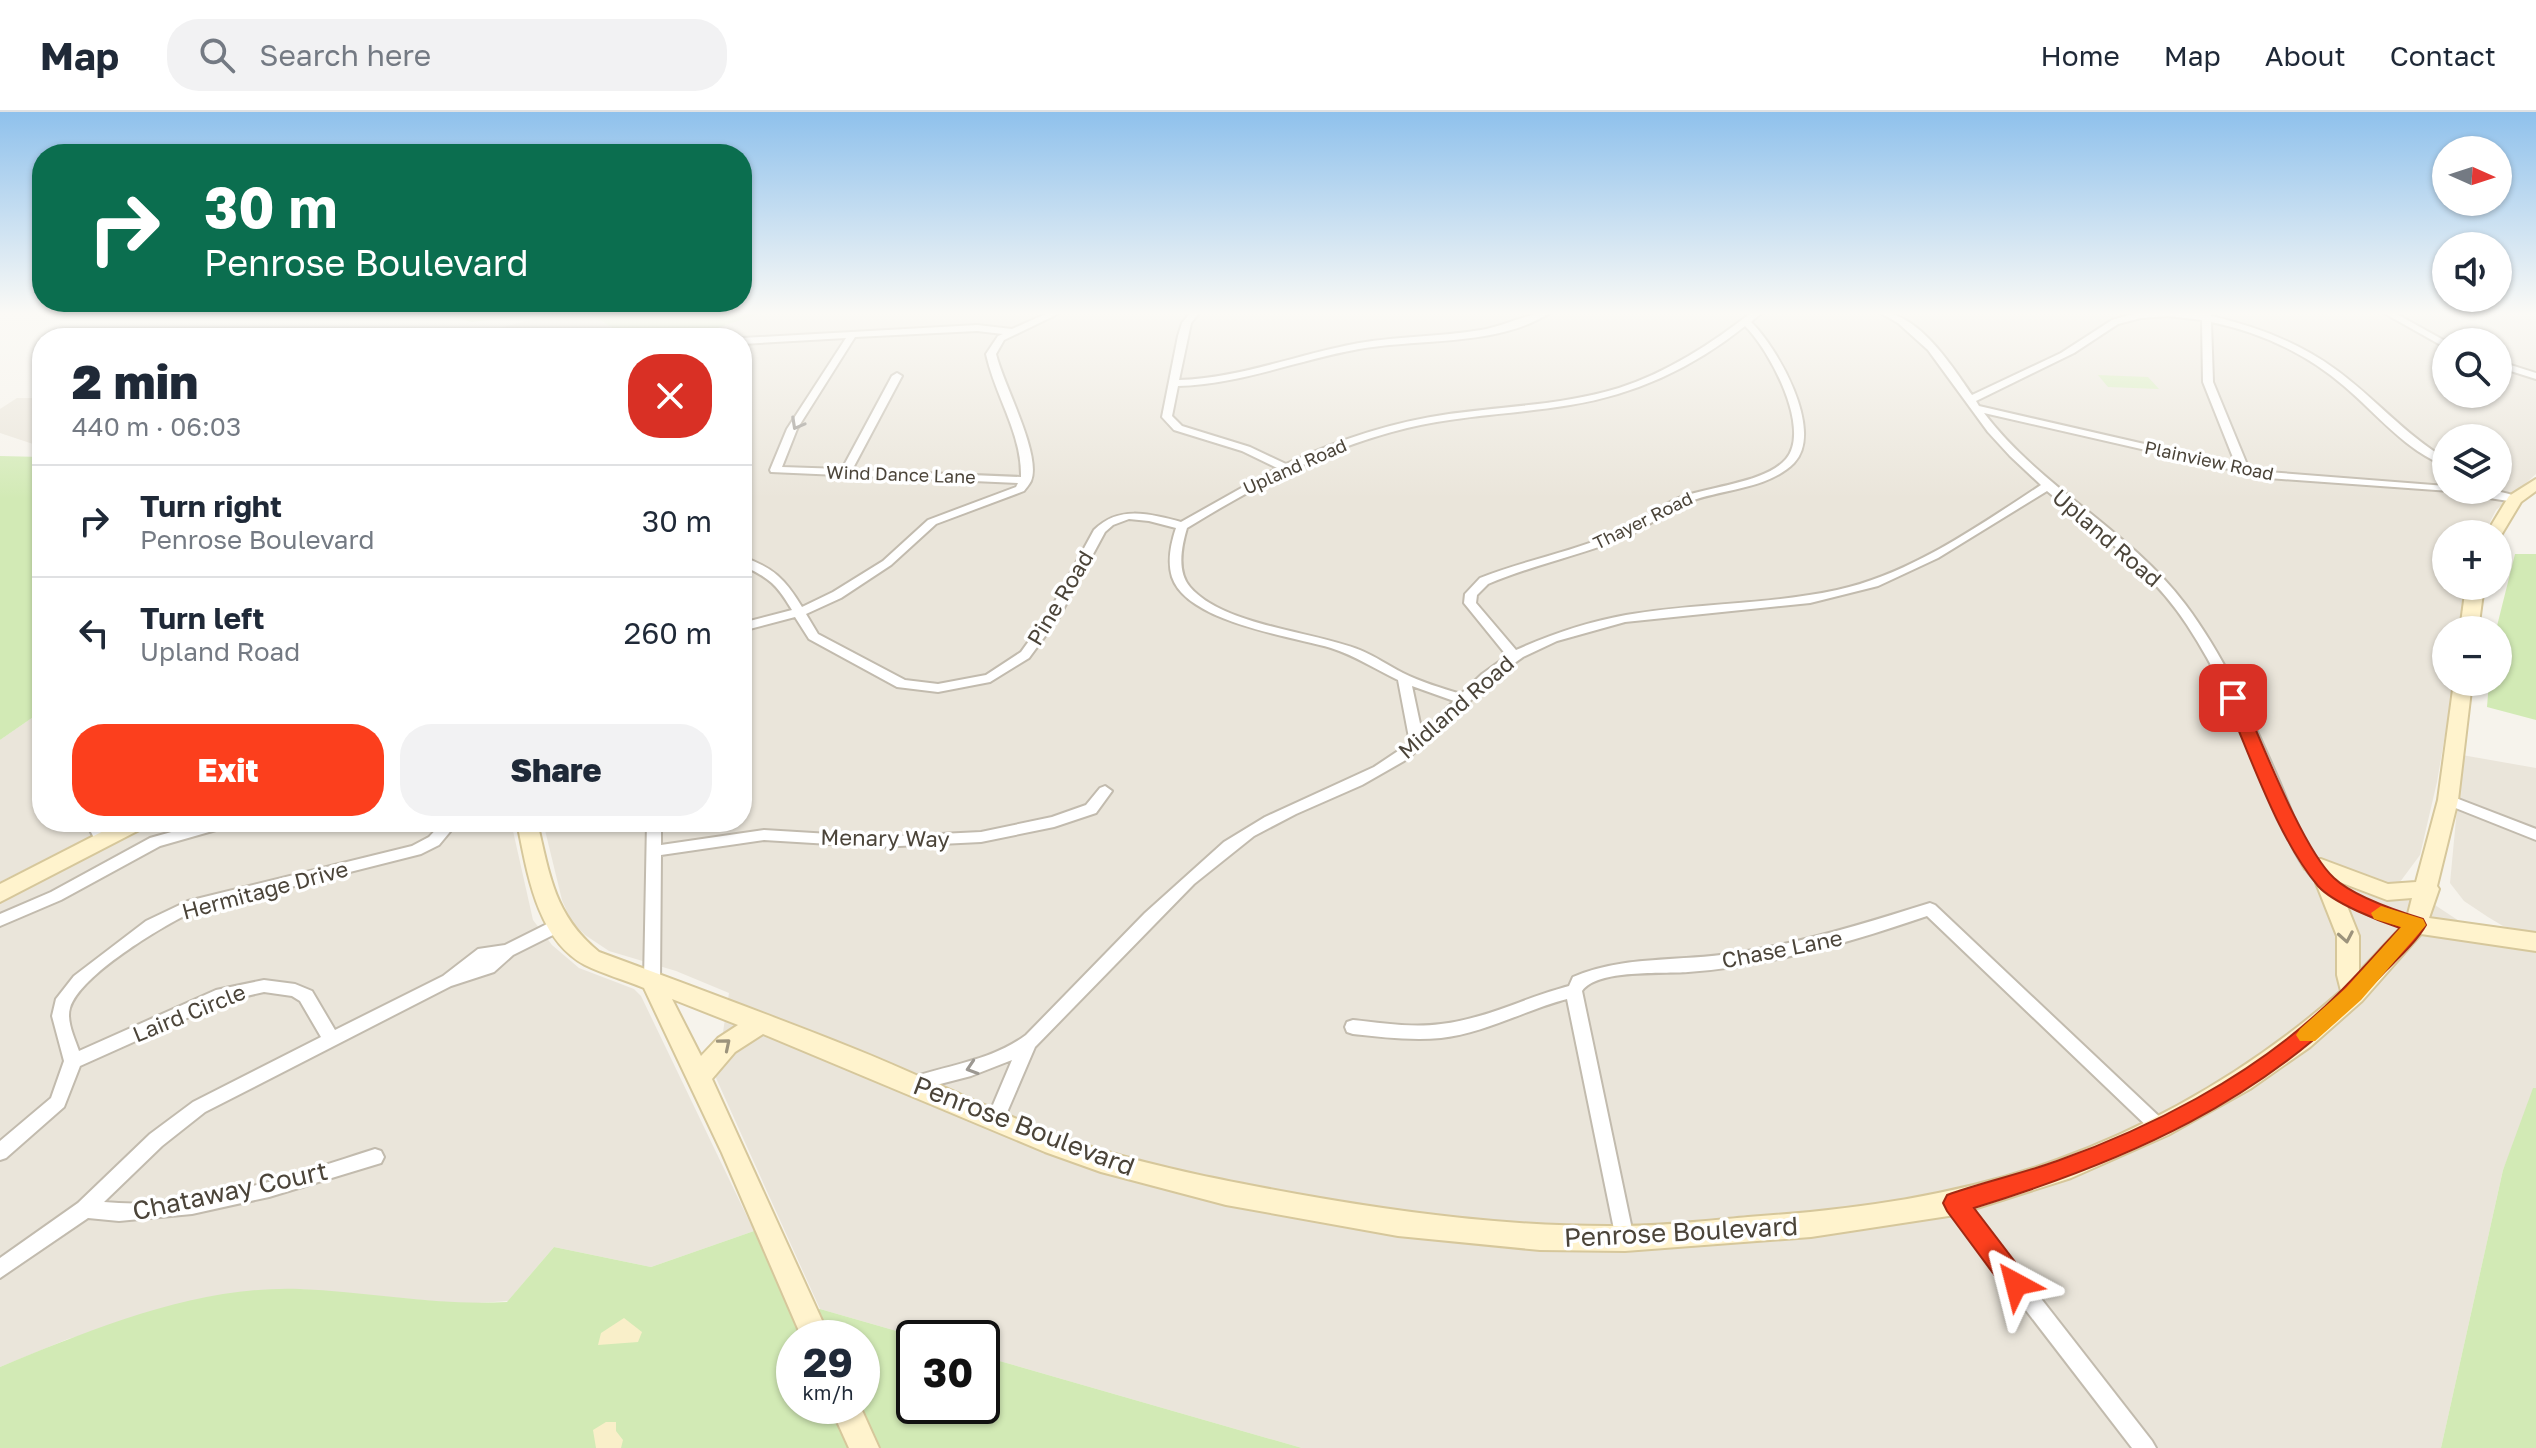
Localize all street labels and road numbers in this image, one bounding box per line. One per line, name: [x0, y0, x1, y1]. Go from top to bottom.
street label: Upland Road: [1239, 433, 1350, 499]
street label: Plainview Road: [2143, 436, 2276, 484]
street label: Wind Dance Lane: [826, 460, 976, 488]
street label: Upland Road: [2047, 483, 2167, 592]
street label: Thayer Road: [1589, 487, 1696, 554]
street label: Pine Road: [1021, 545, 1098, 650]
street label: Midland Road: [1392, 649, 1519, 764]
street label: Menary Way: [820, 823, 950, 852]
street label: Hermitage Drive: [179, 854, 351, 925]
street label: Chase Lane: [1719, 924, 1845, 973]
street label: Laird Circle: [128, 978, 249, 1047]
street label: Penrose Boulevard: [909, 1069, 1139, 1182]
street label: Chataway Court: [129, 1155, 330, 1226]
street label: Penrose Boulevard: [1563, 1210, 1799, 1253]

